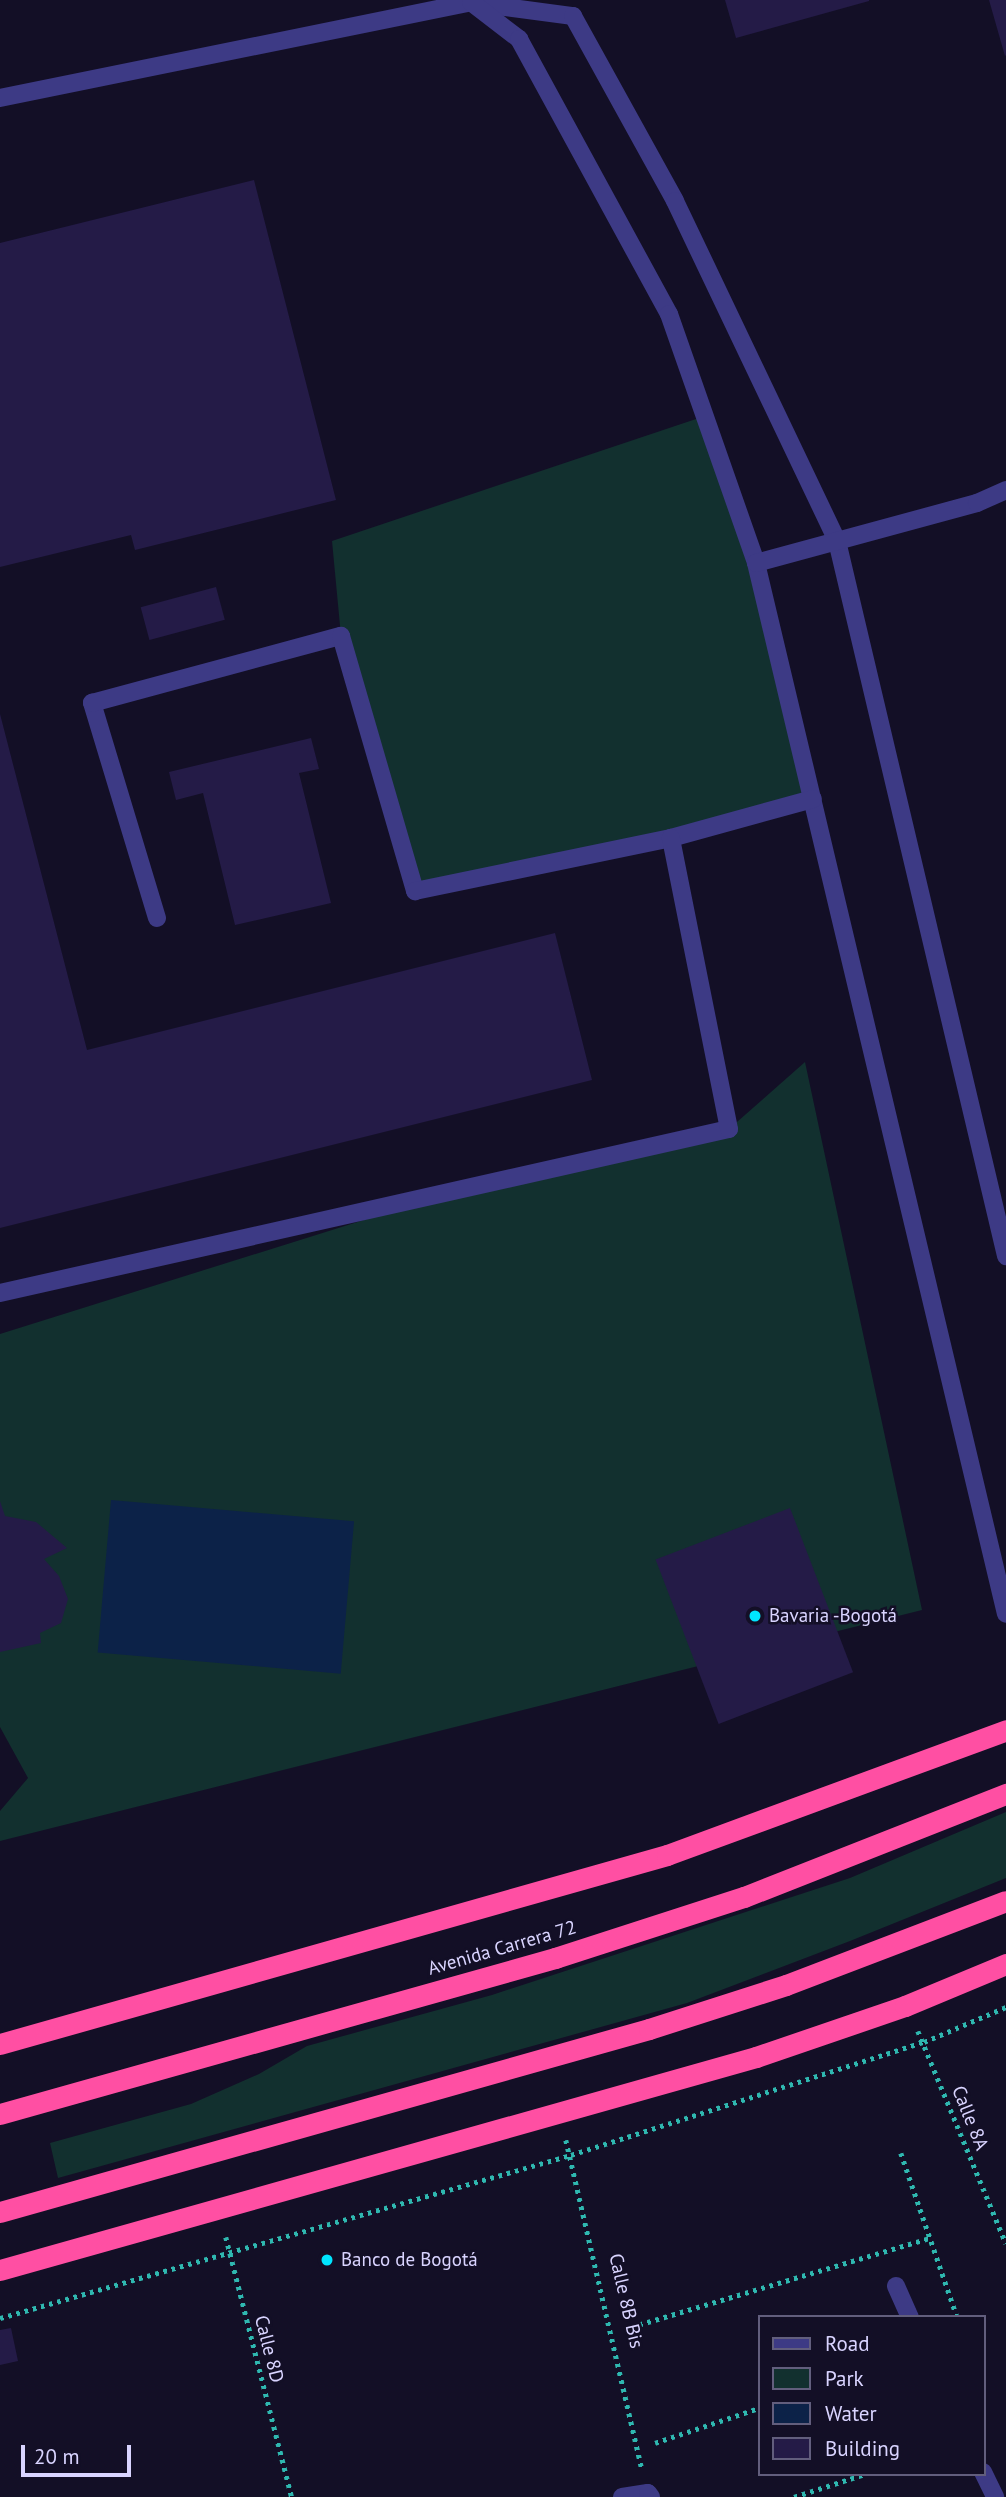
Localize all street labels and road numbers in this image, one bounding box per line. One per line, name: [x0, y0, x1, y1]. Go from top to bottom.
street label: Avenida Carrera 72: [425, 1916, 579, 1980]
street label: Calle 8A: [947, 2083, 993, 2153]
street label: Calle 8B Bis: [604, 2251, 648, 2351]
street label: Calle 8D: [250, 2313, 288, 2385]

